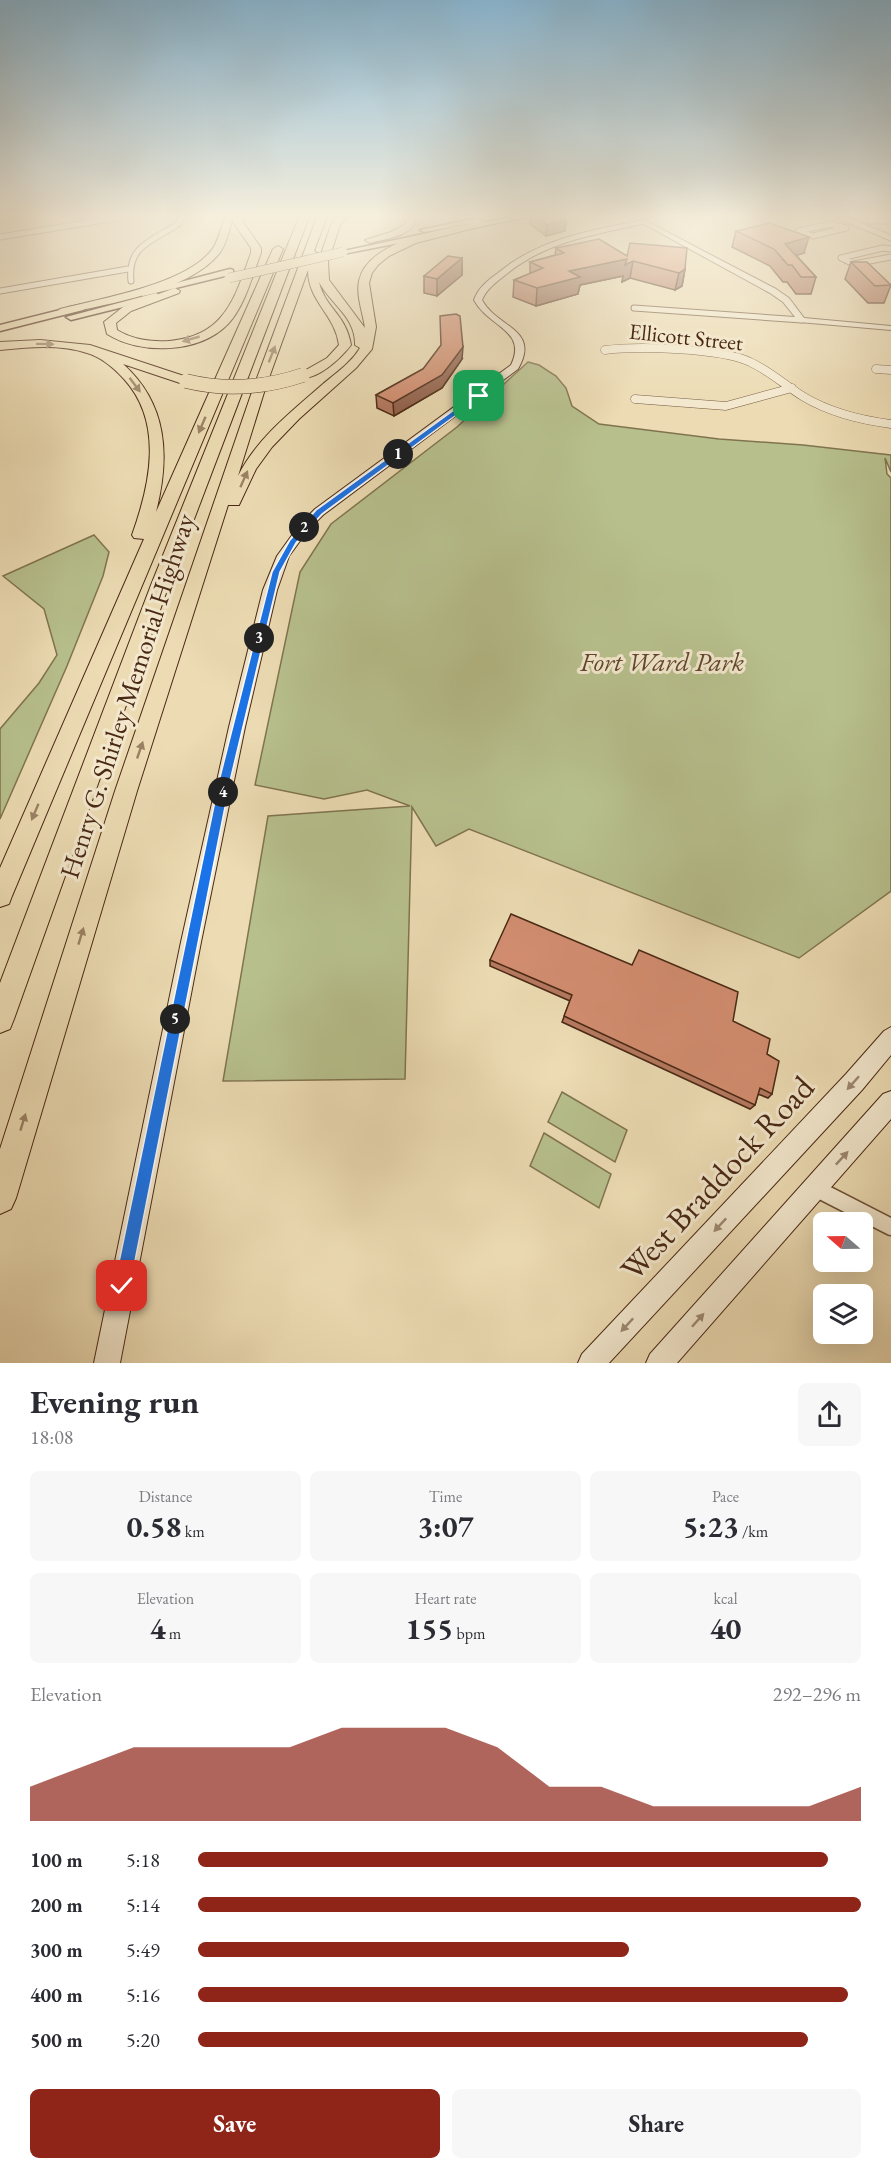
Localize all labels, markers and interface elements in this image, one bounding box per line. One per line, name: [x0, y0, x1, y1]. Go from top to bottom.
street label: Ellicott Street: [628, 317, 744, 357]
one-way arrow: [182, 335, 200, 344]
one-way arrow: [36, 339, 55, 349]
one-way arrow: [267, 345, 277, 363]
pin: [453, 370, 504, 421]
one-way arrow: [129, 377, 141, 392]
icon: arrive: [462, 379, 495, 412]
one-way arrow: [197, 416, 207, 434]
pin: 1: [383, 439, 413, 469]
text: 1: [394, 443, 402, 464]
one-way arrow: [239, 469, 249, 487]
street label: Henry G. Shirley Memorial Highway: [51, 509, 203, 883]
pin: 2: [289, 512, 319, 542]
text: 2: [300, 516, 308, 537]
pin: 3: [244, 623, 274, 653]
text: 3: [255, 627, 263, 648]
park label: Fort Ward Park: [579, 644, 744, 679]
one-way arrow: [136, 741, 146, 759]
pin: 4: [208, 777, 238, 807]
text: 4: [219, 781, 227, 802]
one-way arrow: [30, 804, 40, 822]
one-way arrow: [77, 927, 86, 945]
pin: 5: [160, 1004, 190, 1034]
text: 5: [171, 1008, 179, 1029]
street label: West Braddock Road: [611, 1066, 823, 1290]
one-way arrow: [846, 1075, 860, 1090]
one-way arrow: [19, 1113, 28, 1131]
one-way arrow: [835, 1151, 849, 1166]
north arrow: [813, 1212, 873, 1272]
map controls: [813, 1212, 873, 1344]
one-way arrow: [714, 1217, 727, 1232]
pin: [96, 1260, 147, 1311]
icon: check: [105, 1269, 138, 1302]
button: layers: [813, 1284, 873, 1344]
one-way arrow: [691, 1312, 705, 1327]
one-way arrow: [620, 1318, 634, 1332]
text: Evening run: [30, 1380, 199, 1423]
button: share: [798, 1383, 861, 1446]
text: 18:08: [30, 1424, 73, 1450]
text: Distance: [139, 1486, 192, 1507]
text: Time: [429, 1486, 462, 1507]
text: Pace: [712, 1486, 739, 1507]
text: 0.58: [126, 1507, 181, 1546]
text: 3:07: [417, 1507, 474, 1546]
text: 5:23: [683, 1507, 739, 1546]
text: km: [181, 1521, 205, 1542]
text: /km: [739, 1521, 768, 1542]
text: Elevation: [137, 1588, 194, 1609]
text: Heart rate: [414, 1588, 477, 1609]
text: kcal: [713, 1588, 738, 1609]
text: 4: [150, 1609, 166, 1648]
text: 155: [406, 1609, 453, 1648]
text: 40: [710, 1609, 741, 1648]
text: m: [166, 1623, 181, 1644]
text: bpm: [453, 1623, 485, 1644]
text: Elevation: [30, 1681, 102, 1707]
text: 292–296 m: [773, 1681, 861, 1707]
text: 100 m: [30, 1847, 83, 1873]
text: 5:18: [126, 1847, 160, 1873]
text: 200 m: [30, 1892, 83, 1918]
text: 5:14: [126, 1892, 160, 1918]
text: 300 m: [30, 1937, 83, 1963]
text: 5:49: [126, 1937, 160, 1963]
text: 400 m: [30, 1982, 83, 2008]
text: 5:16: [126, 1982, 160, 2008]
text: 500 m: [30, 2027, 83, 2053]
text: 5:20: [126, 2027, 160, 2053]
button: Save: [30, 2089, 440, 2158]
button: Share: [452, 2089, 861, 2158]

